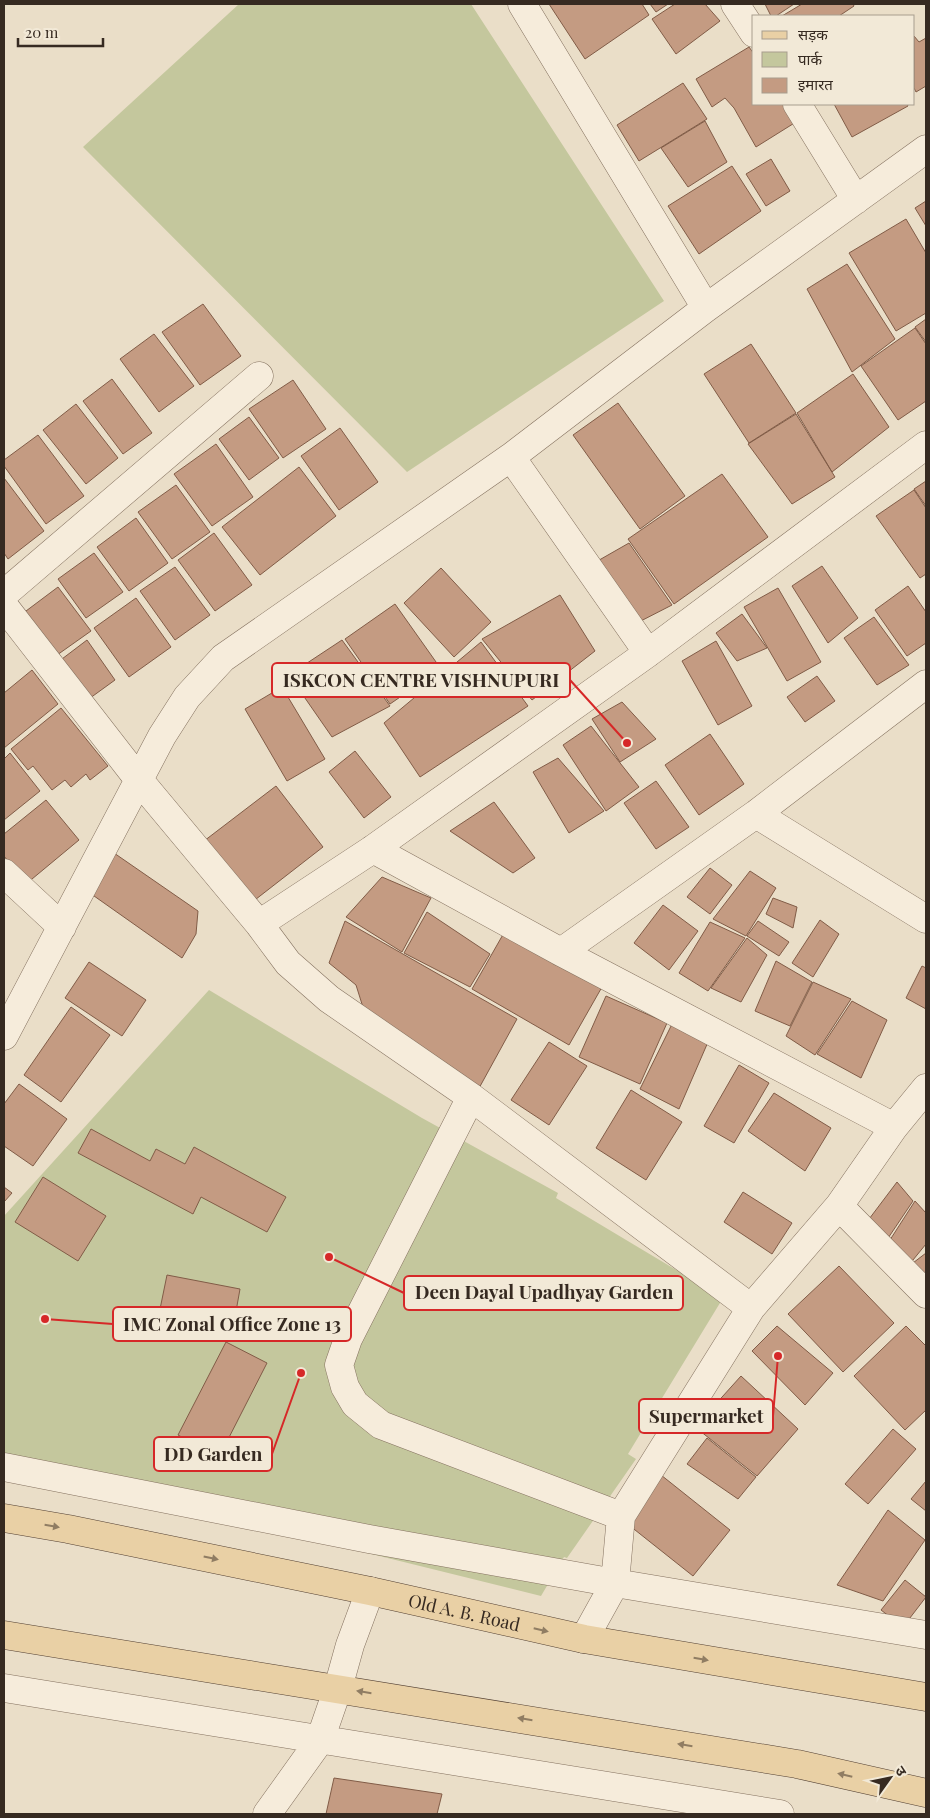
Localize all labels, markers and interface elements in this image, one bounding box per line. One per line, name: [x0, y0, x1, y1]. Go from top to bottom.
scale bar: [18, 15, 102, 47]
legend: [752, 15, 915, 105]
text: 20 m: [25, 22, 59, 42]
text: सड़क: [798, 24, 828, 44]
text: पार्क: [798, 49, 822, 69]
text: इमारत: [798, 74, 833, 94]
callout: ISKCON CENTRE VISHNUPURI: [272, 663, 570, 697]
text: ISKCON CENTRE VISHNUPURI: [283, 666, 559, 692]
callout: Deen Dayal Upadhyay Garden: [404, 1276, 683, 1310]
text: Deen Dayal Upadhyay Garden: [415, 1278, 674, 1304]
callout: IMC Zonal Office Zone 13: [113, 1307, 351, 1341]
text: IMC Zonal Office Zone 13: [123, 1310, 341, 1336]
callout: Supermarket: [639, 1399, 773, 1433]
text: Supermarket: [649, 1402, 764, 1428]
callout: DD Garden: [154, 1437, 272, 1471]
text: DD Garden: [164, 1440, 263, 1466]
one-way arrow: [44, 1523, 60, 1531]
one-way arrow: [203, 1555, 219, 1563]
street label: Old A. B. Road: [406, 1588, 523, 1636]
one-way arrow: [533, 1626, 548, 1634]
one-way arrow: [693, 1656, 709, 1664]
one-way arrow: [356, 1688, 372, 1696]
one-way arrow: [516, 1714, 532, 1722]
one-way arrow: [677, 1741, 693, 1749]
north arrow: [865, 1753, 915, 1803]
text: उ: [891, 1762, 912, 1780]
one-way arrow: [837, 1771, 852, 1779]

